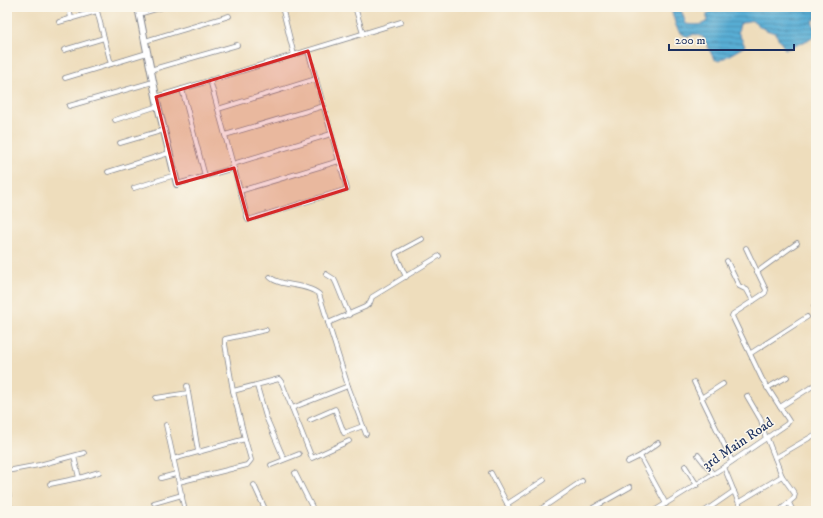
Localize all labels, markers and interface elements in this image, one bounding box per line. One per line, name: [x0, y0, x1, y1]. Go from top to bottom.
scale bar: [669, 26, 794, 52]
text: 200 m: [675, 33, 705, 48]
street label: 3rd Main Road: [699, 414, 777, 474]

